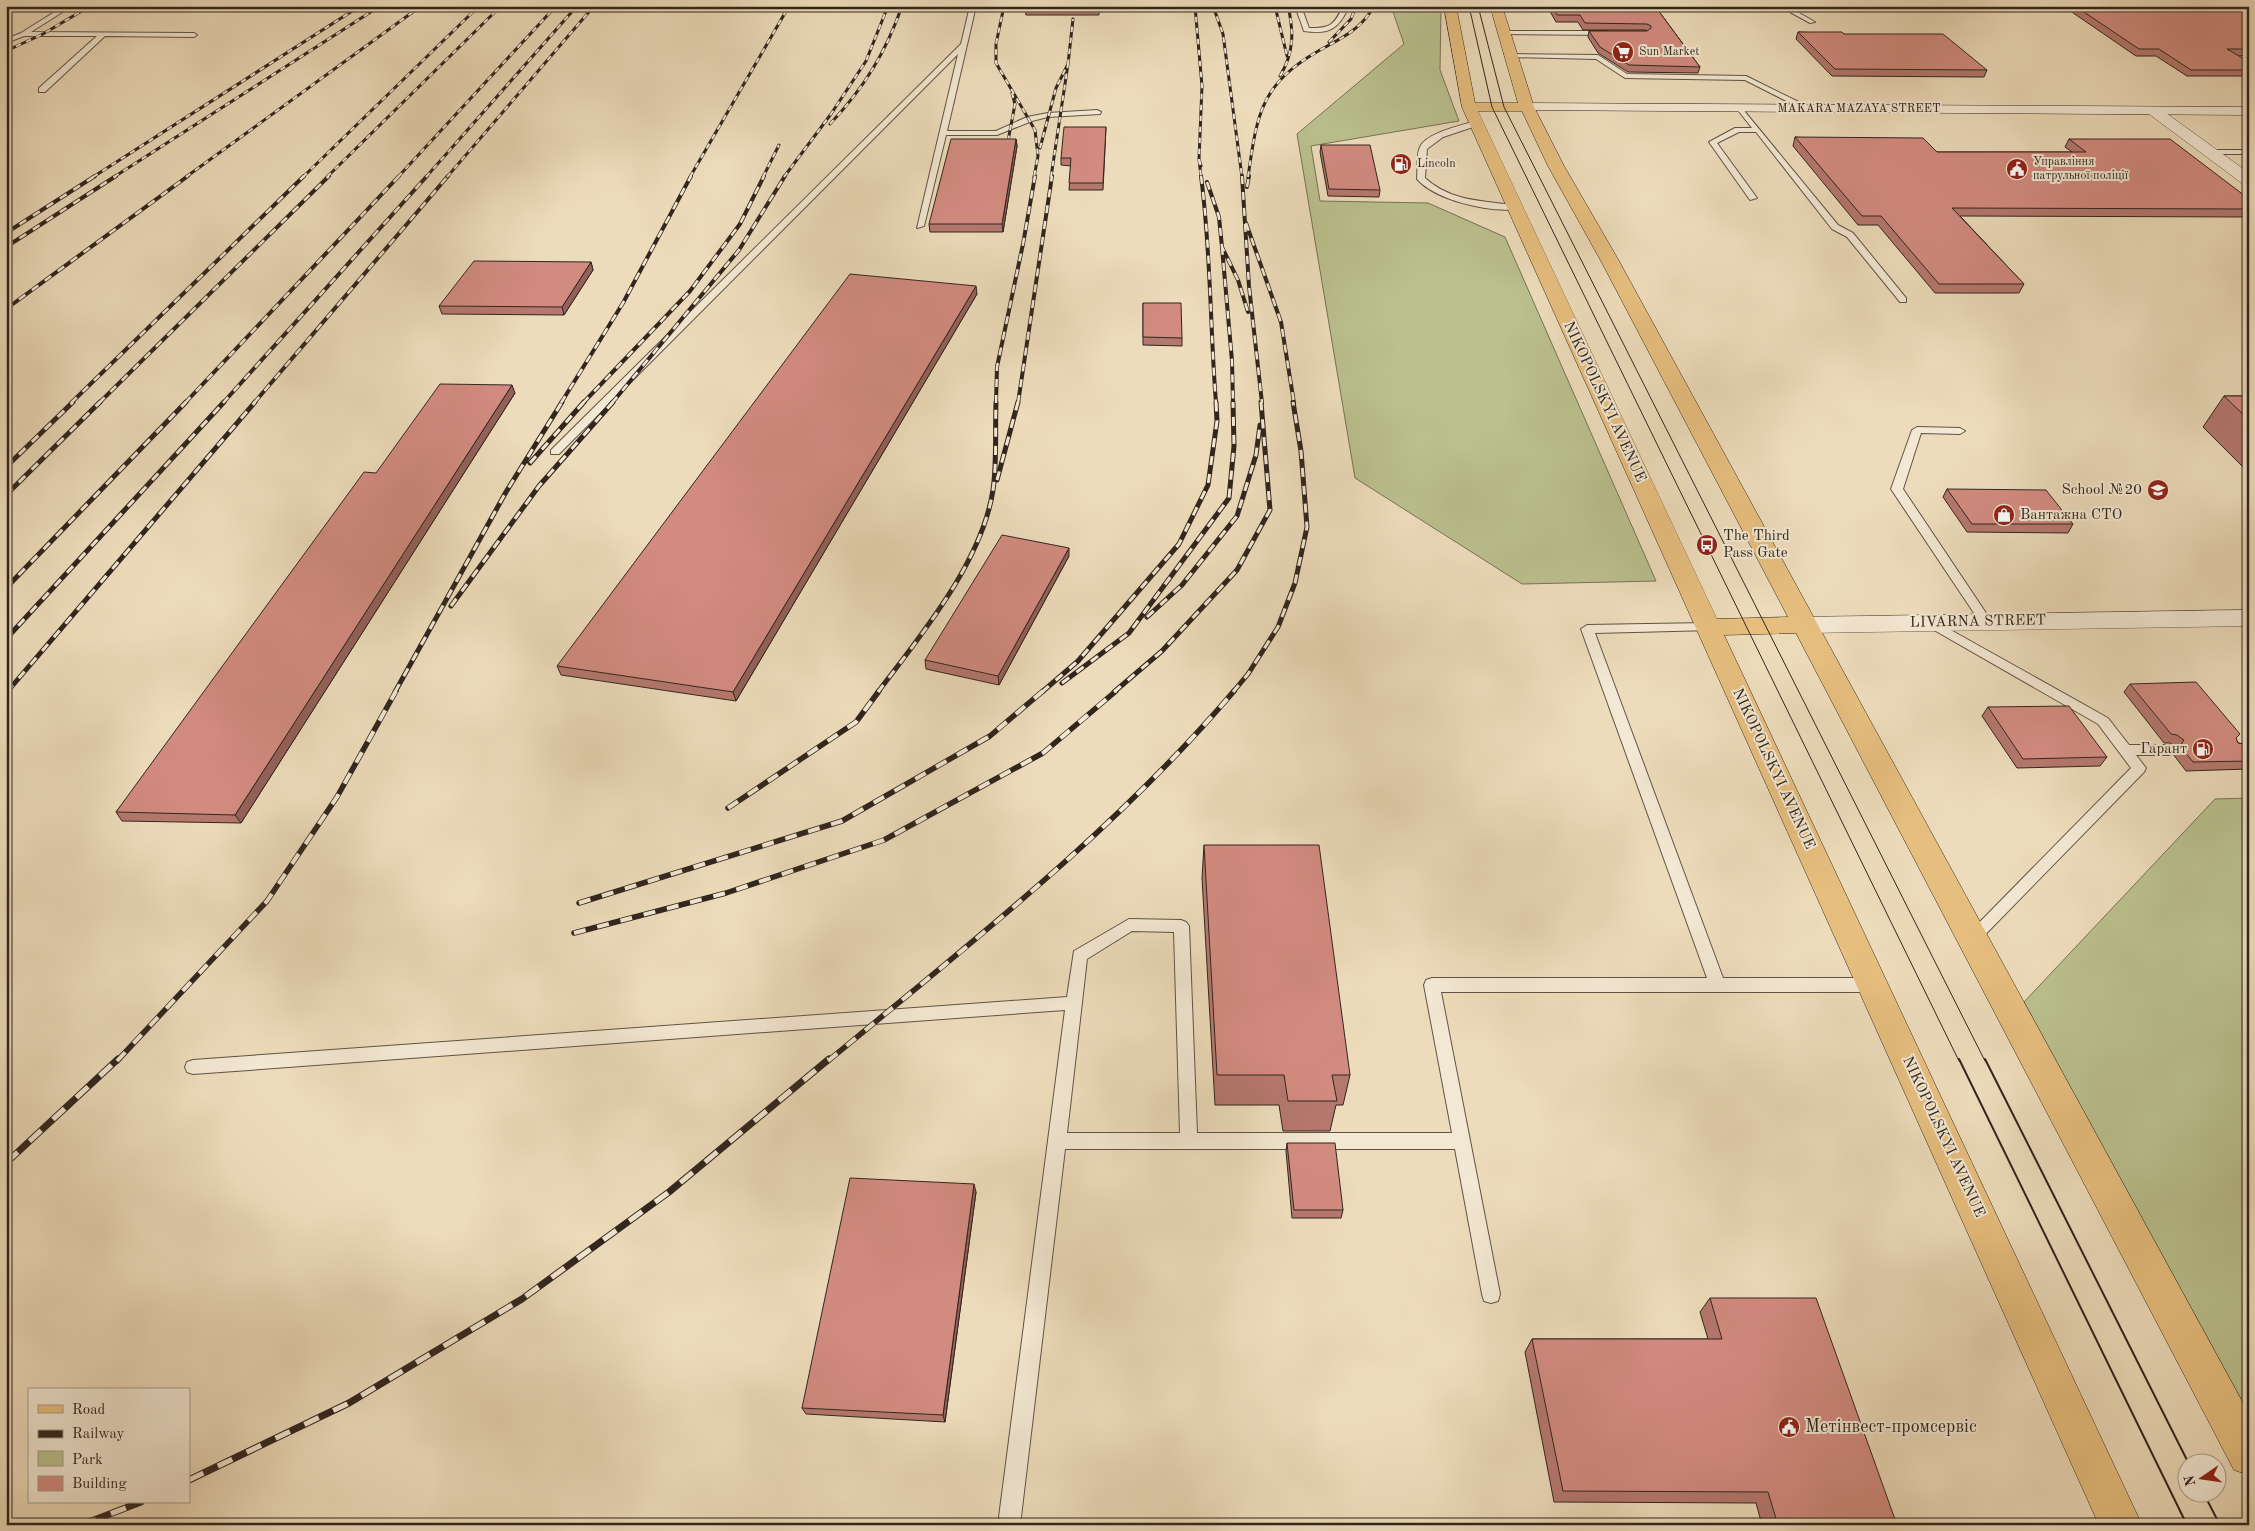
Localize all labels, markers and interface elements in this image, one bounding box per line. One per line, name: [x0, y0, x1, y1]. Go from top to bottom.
supermarket icon: Sun Market: [1611, 40, 1635, 64]
place label: Sun Market: [1639, 46, 1700, 58]
street label: MAKARA MAZAYA STREET: [1777, 103, 1941, 115]
fuel station icon: Lincoln: [1389, 152, 1413, 176]
place label: Управління патрульної поліції: [2033, 155, 2129, 182]
public building icon: Управління патрульної поліції: [2005, 157, 2029, 181]
place label: Lincoln: [1417, 158, 1456, 170]
street label: NIKOPOLSKYI AVENUE: [1560, 319, 1648, 485]
school or university icon: School №20: [2146, 478, 2170, 502]
place label: School №20: [2061, 483, 2142, 498]
shop icon: Вантажна СТО: [1992, 503, 2016, 527]
place label: Вантажна СТО: [2020, 508, 2122, 523]
place label: The Third Pass Gate: [1723, 529, 1790, 561]
bus stop icon: The Third Pass Gate: [1695, 533, 1719, 557]
street label: LIVARNA STREET: [1910, 613, 2046, 631]
street label: NIKOPOLSKYI AVENUE: [1729, 686, 1817, 852]
fuel station icon: Гарант: [2191, 737, 2215, 761]
place label: Гарант: [2140, 742, 2187, 757]
street label: NIKOPOLSKYI AVENUE: [1899, 1054, 1987, 1220]
legend: [28, 1388, 190, 1504]
text: Road: [72, 1403, 106, 1418]
public building icon: Метінвест-промсервіс: [1777, 1415, 1801, 1439]
place label: Метінвест-промсервіс: [1805, 1418, 1977, 1436]
text: Railway: [72, 1427, 125, 1442]
text: Park: [72, 1453, 103, 1468]
north arrow: [2178, 1454, 2228, 1504]
text: N: [2182, 1474, 2198, 1487]
text: Building: [72, 1477, 127, 1492]

